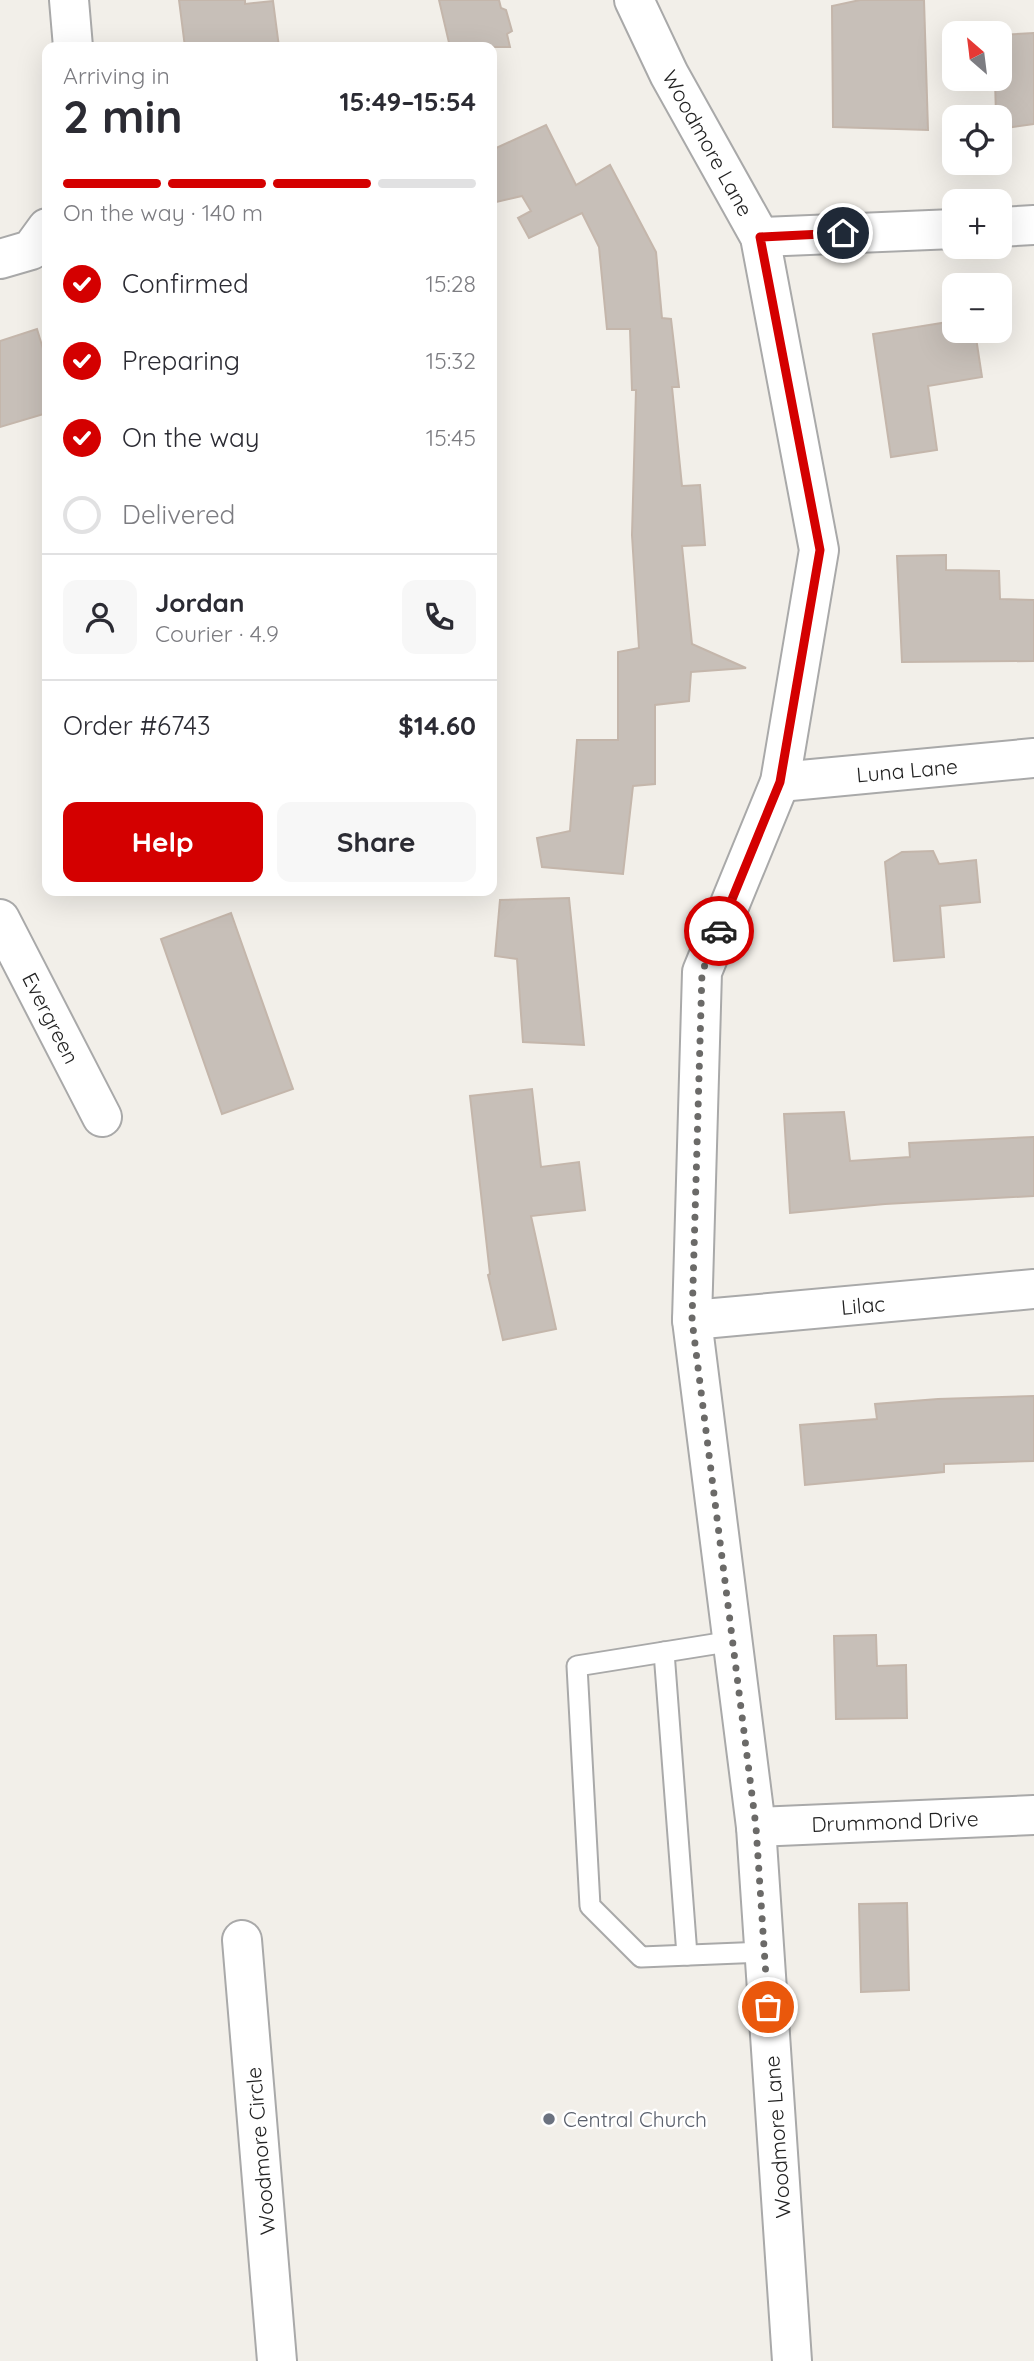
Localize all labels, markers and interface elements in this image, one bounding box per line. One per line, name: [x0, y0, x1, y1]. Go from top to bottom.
north arrow: [942, 21, 1012, 91]
map controls: [942, 21, 1012, 343]
text: Arriving in: [63, 61, 170, 90]
street label: Woodmore Lane: [657, 65, 759, 221]
text: 15:49–15:54: [339, 85, 476, 118]
text: 2 min: [63, 87, 183, 145]
button: locate: [942, 105, 1012, 175]
button: +: [942, 189, 1012, 259]
text: On the way · 140 m: [63, 198, 263, 227]
pin: [813, 203, 873, 263]
icon: home: [824, 214, 862, 252]
icon: check: [63, 265, 101, 303]
text: Confirmed: [122, 267, 249, 300]
text: 15:28: [425, 269, 476, 298]
button: −: [942, 273, 1012, 343]
icon: check: [63, 342, 101, 380]
text: Preparing: [122, 344, 240, 377]
text: 15:32: [426, 346, 476, 375]
icon: check: [63, 419, 101, 457]
text: On the way: [122, 421, 260, 454]
text: 15:45: [426, 423, 476, 452]
text: Delivered: [122, 498, 235, 531]
button: person: [63, 580, 137, 654]
button: phone: [402, 580, 476, 654]
text: Jordan: [155, 586, 244, 619]
text: Courier · 4.9: [155, 619, 279, 648]
text: Order #6743: [63, 709, 211, 742]
text: $14.60: [398, 709, 476, 742]
street label: Luna Lane: [855, 753, 959, 787]
button: Help: [63, 802, 263, 882]
button: Share: [277, 802, 476, 882]
courier: [684, 896, 754, 966]
icon: car: [700, 912, 738, 950]
street label: Evergreen: [17, 968, 85, 1068]
street label: Lilac: [840, 1290, 886, 1320]
street label: Drummond Drive: [811, 1805, 979, 1837]
pin: [738, 1977, 798, 2037]
icon: bag: [749, 1988, 787, 2026]
street label: Woodmore Lane: [758, 2055, 796, 2219]
street label: Woodmore Circle: [240, 2066, 280, 2236]
place label: Central Church: [563, 2106, 707, 2132]
marker: Central Church: [541, 2111, 557, 2127]

